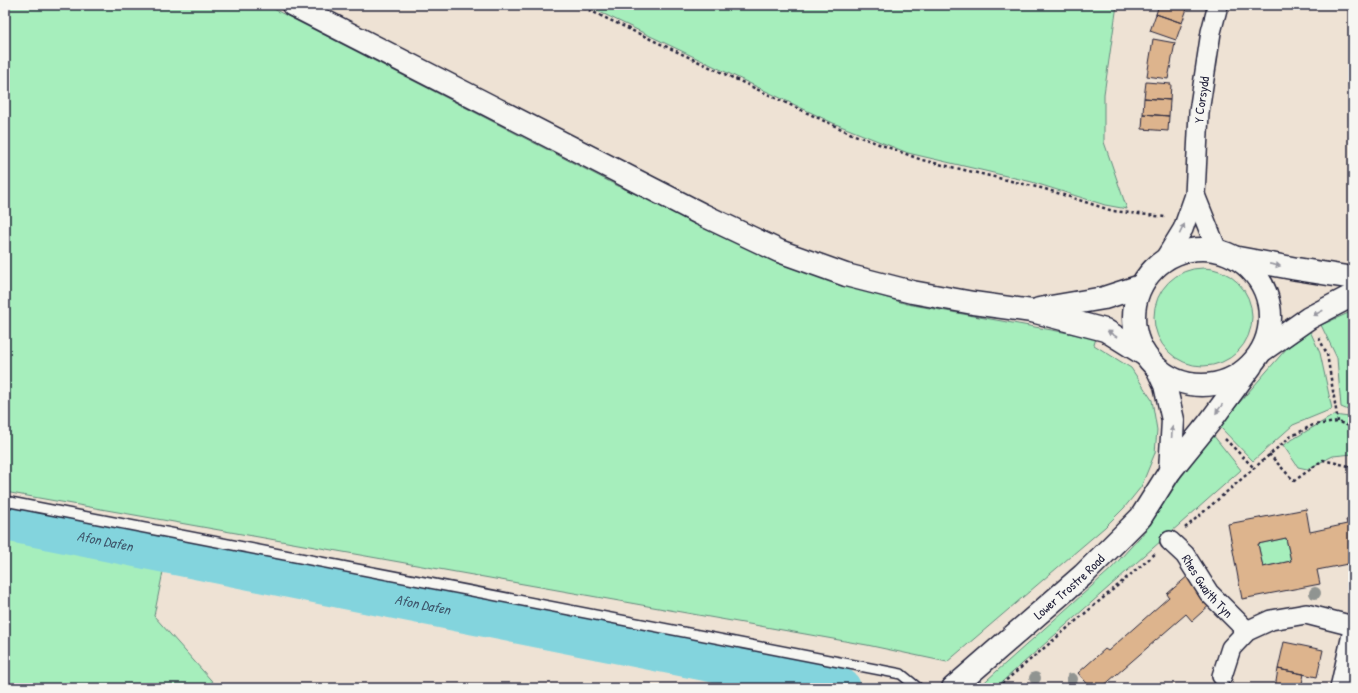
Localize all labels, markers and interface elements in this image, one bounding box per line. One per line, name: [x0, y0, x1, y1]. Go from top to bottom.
street label: Y Corsydd: [1189, 75, 1213, 123]
one-way arrow: [1179, 223, 1185, 234]
one-way arrow: [1269, 262, 1282, 268]
one-way arrow: [1313, 309, 1324, 316]
one-way arrow: [1106, 331, 1118, 338]
one-way arrow: [1215, 404, 1223, 414]
one-way arrow: [1169, 426, 1176, 438]
water label: Afon Dafen: [76, 526, 136, 556]
street label: Lower Trostre Road: [1029, 550, 1108, 623]
street label: Rhes Gwaith Tyn: [1178, 551, 1238, 622]
water label: Afon Dafen: [393, 589, 454, 619]

